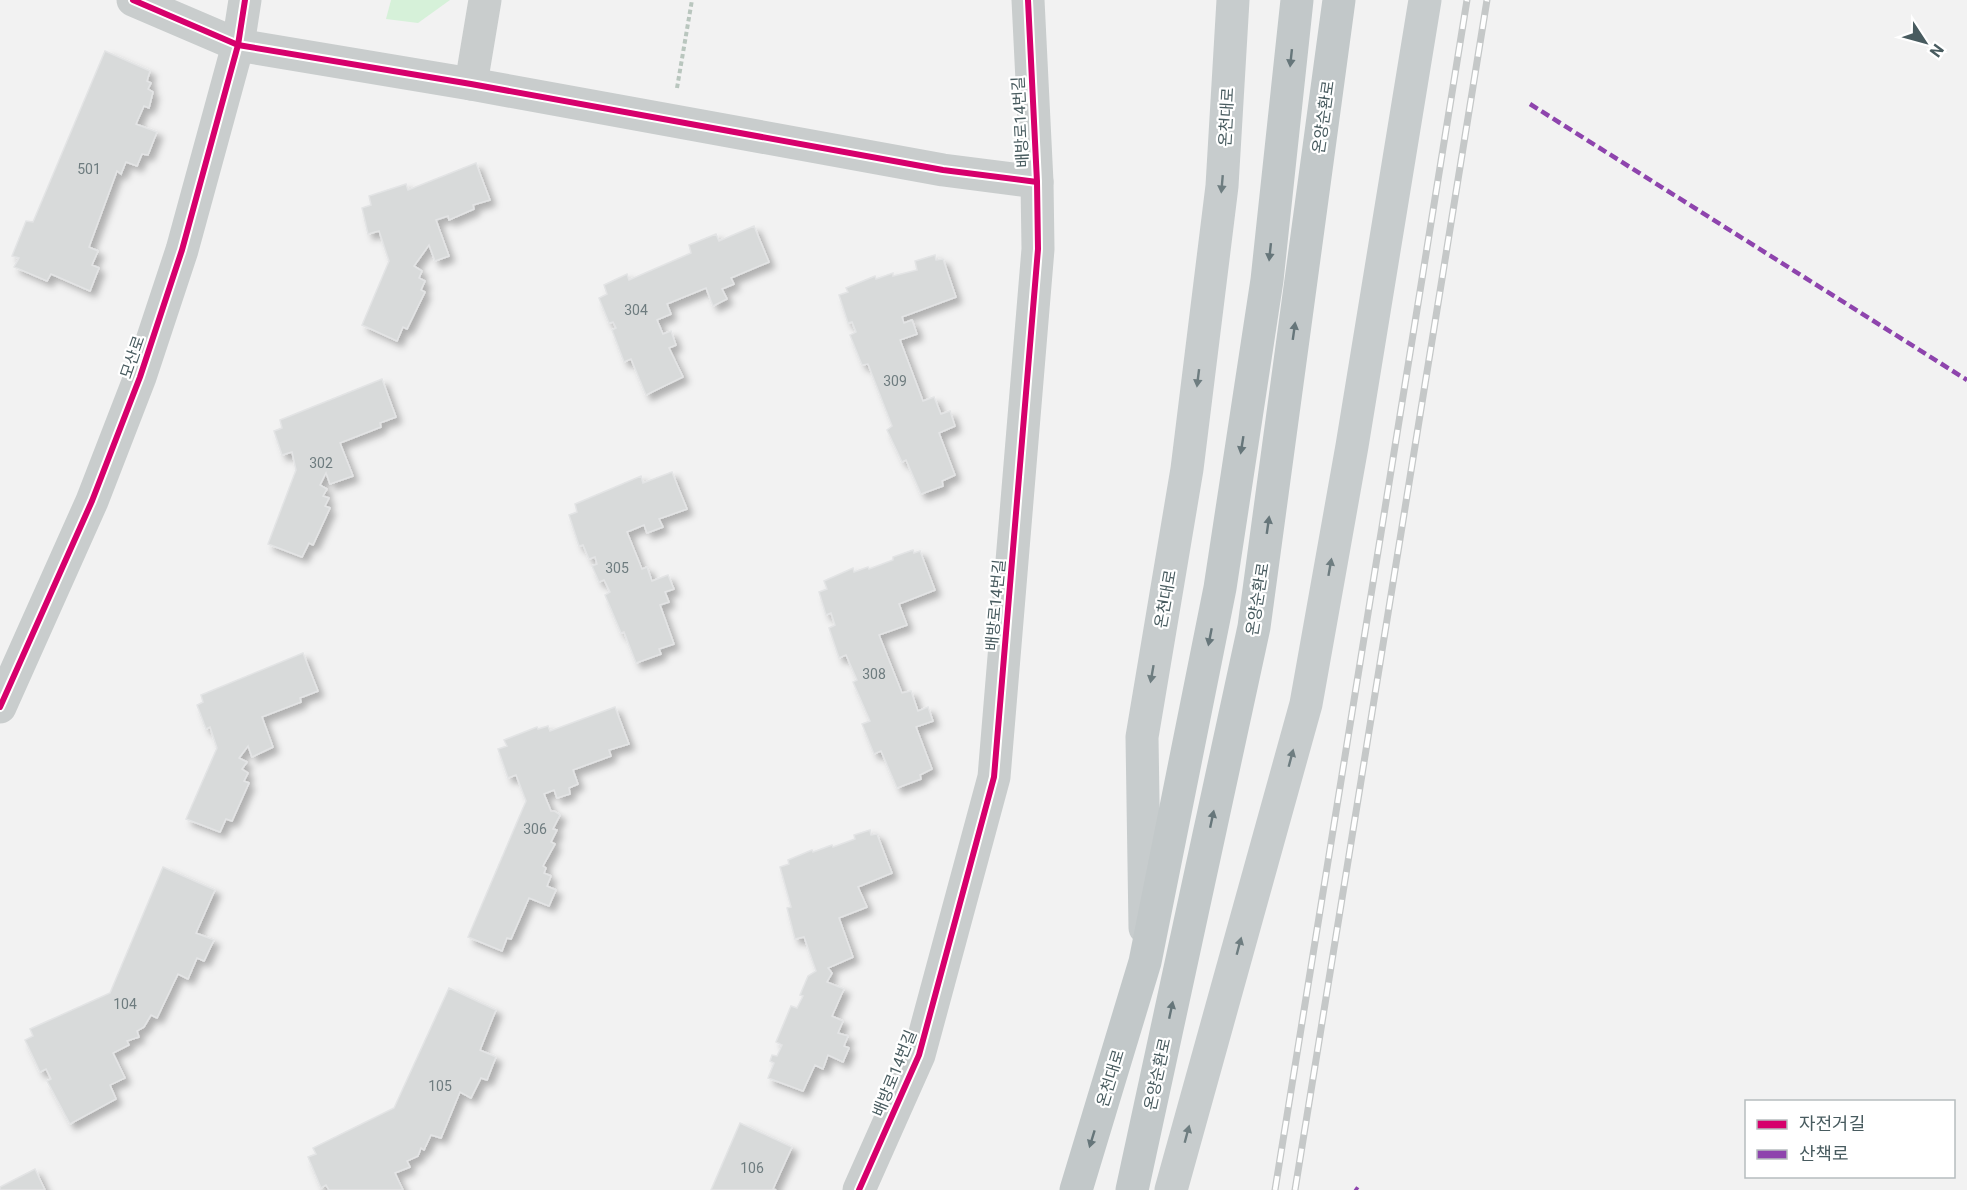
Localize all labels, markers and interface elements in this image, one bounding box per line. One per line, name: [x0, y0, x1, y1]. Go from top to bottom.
north arrow: [1895, 12, 1955, 72]
text: N: [1926, 40, 1948, 61]
one-way arrow: [1286, 49, 1296, 68]
street label: 배방로14번길: [1009, 76, 1032, 168]
street label: 온양순환로: [1309, 79, 1338, 155]
street label: 온천대로: [1215, 87, 1238, 147]
house number: 501: [77, 161, 101, 177]
one-way arrow: [1217, 175, 1227, 194]
one-way arrow: [1265, 243, 1275, 262]
house number: 304: [624, 302, 648, 318]
one-way arrow: [1289, 322, 1299, 341]
street label: 모산로: [116, 333, 149, 381]
one-way arrow: [1194, 368, 1203, 387]
house number: 309: [883, 373, 907, 389]
one-way arrow: [1237, 436, 1246, 455]
house number: 302: [309, 455, 333, 471]
one-way arrow: [1263, 515, 1272, 534]
one-way arrow: [1326, 557, 1335, 576]
street label: 배방로14번길: [982, 559, 1009, 651]
house number: 305: [605, 560, 629, 576]
street label: 온양순환로: [1242, 561, 1273, 637]
street label: 온천대로: [1151, 568, 1180, 630]
one-way arrow: [1205, 628, 1214, 647]
one-way arrow: [1148, 665, 1157, 684]
house number: 308: [862, 666, 886, 682]
one-way arrow: [1286, 749, 1296, 767]
one-way arrow: [1208, 809, 1217, 828]
house number: 306: [523, 821, 547, 837]
one-way arrow: [1234, 937, 1244, 955]
house number: 104: [113, 996, 137, 1012]
one-way arrow: [1167, 1000, 1176, 1019]
street label: 배방로14번길: [868, 1027, 920, 1119]
street label: 온양순환로: [1141, 1036, 1174, 1112]
street label: 온천대로: [1093, 1047, 1128, 1109]
house number: 105: [428, 1078, 452, 1094]
legend: [1745, 1100, 1955, 1178]
text: 자전거길: [1799, 1113, 1865, 1134]
one-way arrow: [1182, 1125, 1192, 1143]
one-way arrow: [1087, 1130, 1096, 1148]
text: 산책로: [1799, 1143, 1849, 1164]
house number: 106: [740, 1160, 764, 1176]

